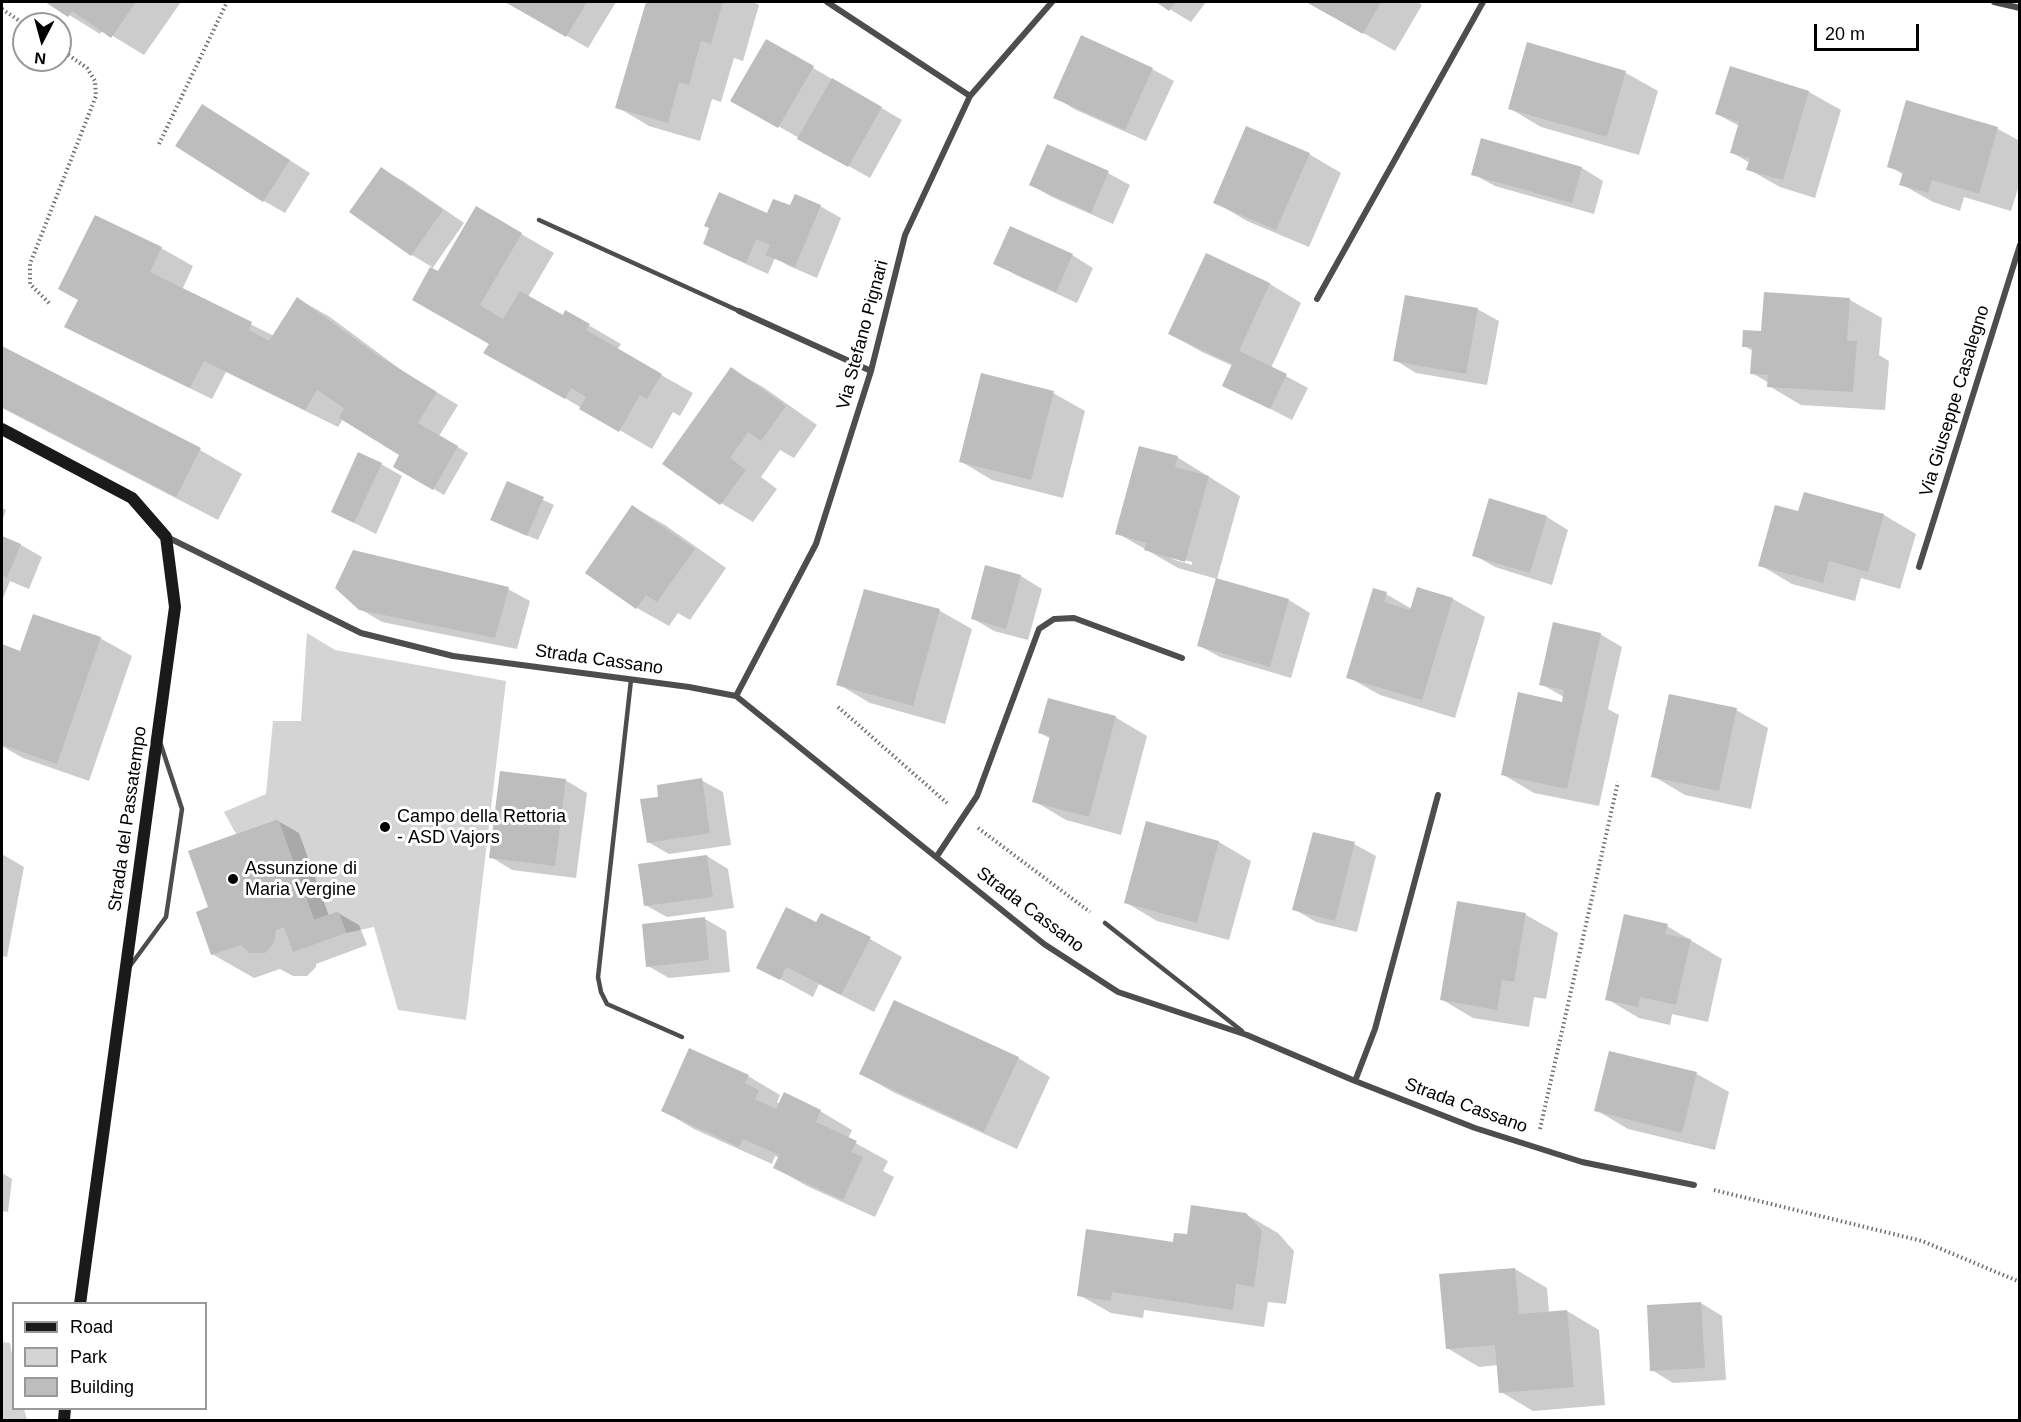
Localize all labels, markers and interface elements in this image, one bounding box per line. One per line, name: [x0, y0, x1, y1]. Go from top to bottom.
north arrow: [12, 12, 72, 72]
scale bar: [1817, 12, 1922, 50]
text: 20 m: [1825, 24, 1865, 44]
text: N: [34, 49, 47, 67]
street label: Via Stefano Pignari: [833, 258, 893, 412]
street label: Via Giuseppe Casalegno: [1916, 303, 1994, 499]
street label: Strada Cassano: [534, 640, 664, 680]
street label: Strada del Passatempo: [104, 725, 152, 913]
place label: Campo della Rettoria - ASD Vajors: [397, 806, 566, 848]
marker: Campo della Rettoria - ASD Vajors: [378, 820, 392, 834]
place label: Assunzione di Maria Vergine: [245, 858, 357, 900]
street label: Strada Cassano: [972, 863, 1088, 957]
marker: Assunzione di Maria Vergine: [226, 872, 240, 886]
street label: Strada Cassano: [1402, 1074, 1530, 1138]
legend: [12, 1302, 207, 1410]
text: Road: [70, 1317, 113, 1337]
text: Park: [70, 1347, 107, 1367]
text: Building: [70, 1377, 134, 1397]

